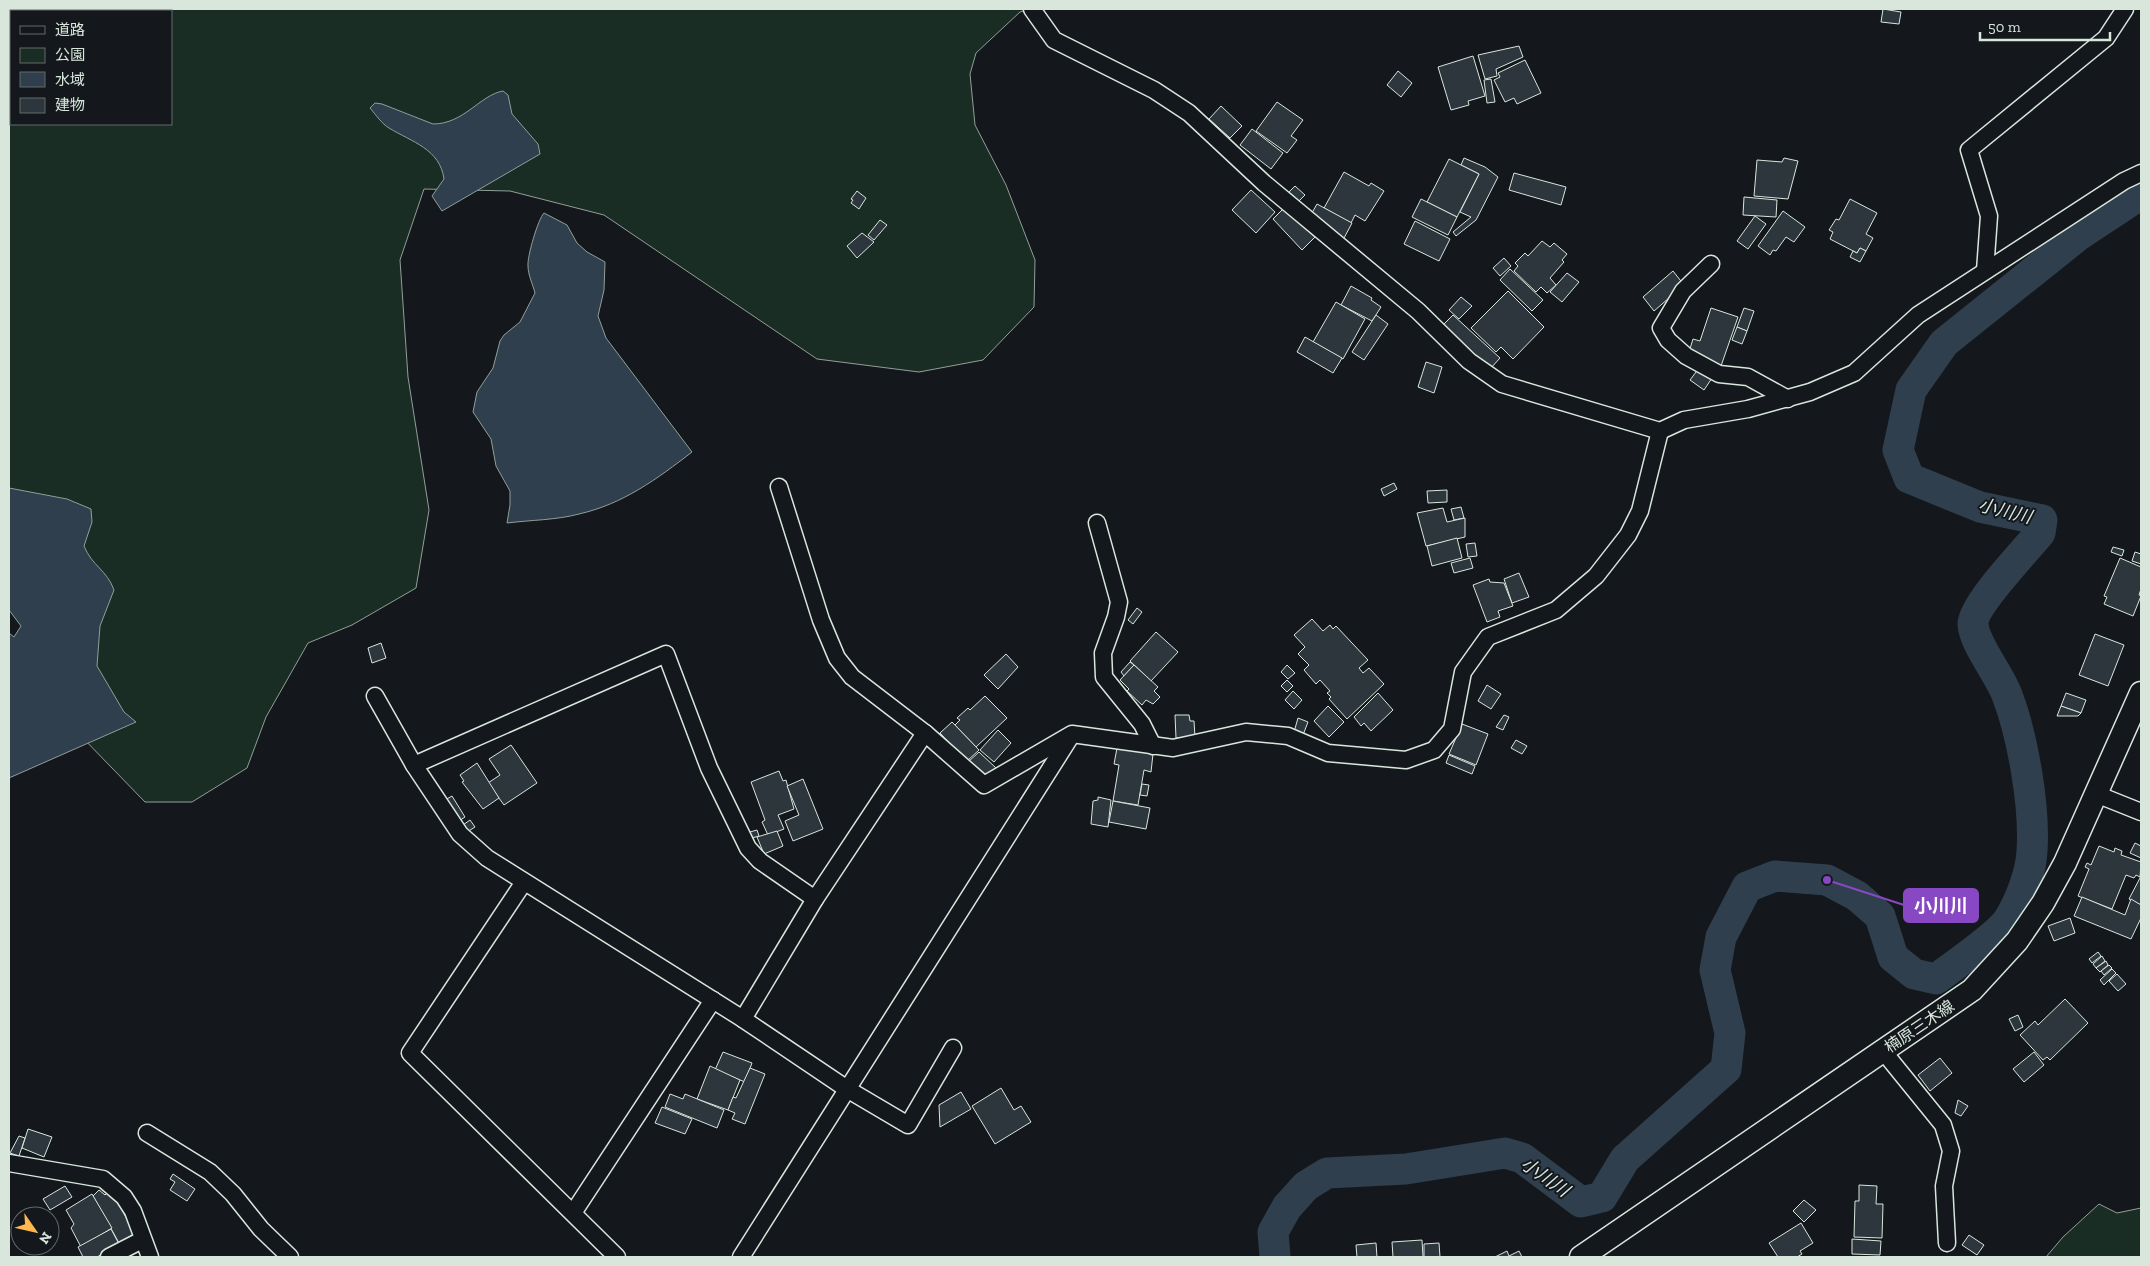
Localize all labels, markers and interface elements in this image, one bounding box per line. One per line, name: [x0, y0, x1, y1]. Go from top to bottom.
legend: [10, 10, 172, 125]
scale bar: [1980, 10, 2110, 42]
text: 50 m: [1988, 18, 2021, 36]
text: 道路: [55, 21, 85, 39]
text: 公園: [55, 46, 85, 64]
text: 水域: [55, 71, 85, 89]
text: 建物: [55, 96, 85, 114]
water label: 小川川: [1976, 494, 2036, 529]
callout: 小川川: [1904, 889, 1978, 922]
text: 小川川: [1914, 895, 1968, 917]
street label: 楠原三木線: [1881, 996, 1958, 1057]
water label: 小川川: [1517, 1153, 1575, 1203]
north arrow: [10, 1206, 60, 1256]
text: N: [35, 1229, 55, 1247]

